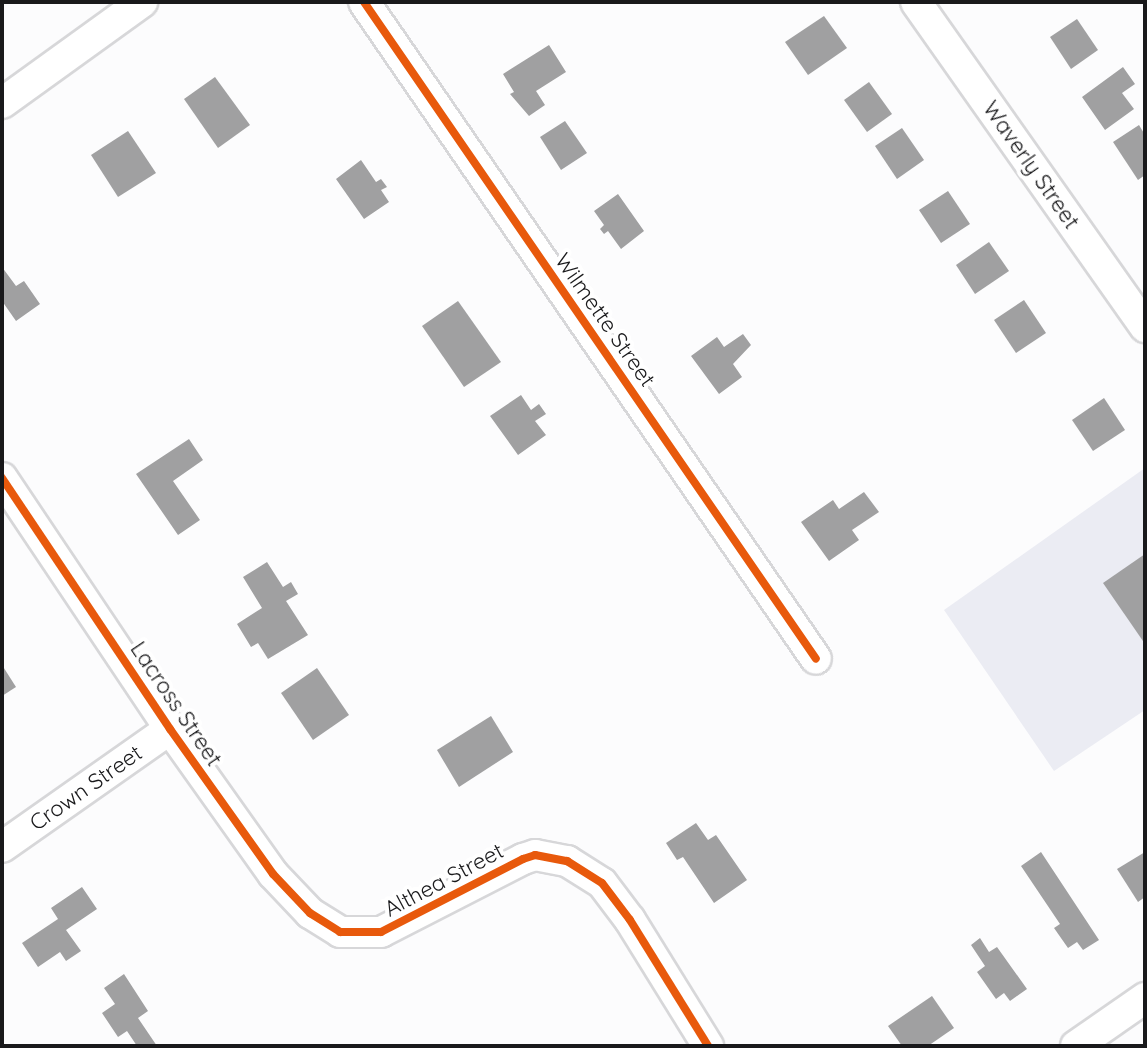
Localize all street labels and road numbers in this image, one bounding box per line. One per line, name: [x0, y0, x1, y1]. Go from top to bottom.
street label: Waverly Street: [977, 96, 1085, 234]
street label: Wilmette Street: [549, 248, 661, 392]
street label: Lacross Street: [125, 637, 227, 771]
street label: Crown Street: [25, 740, 147, 836]
street label: Althea Street: [380, 838, 508, 922]

